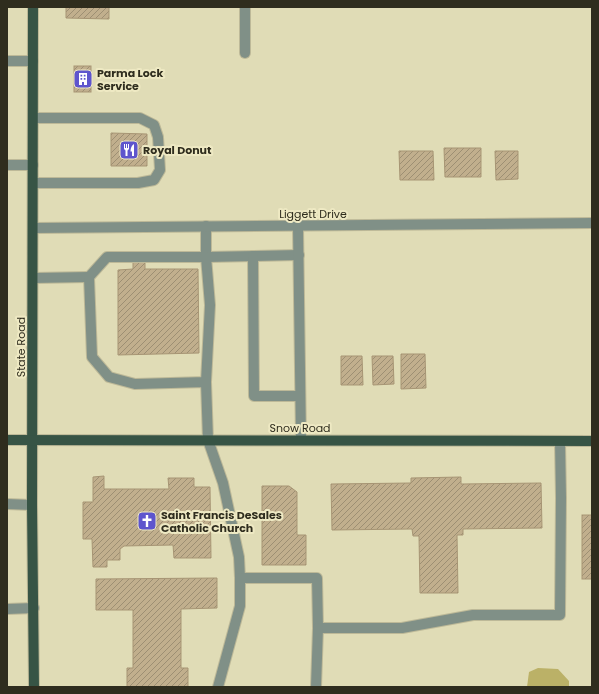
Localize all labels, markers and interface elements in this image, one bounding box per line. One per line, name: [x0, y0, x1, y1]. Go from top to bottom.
place label: Parma Lock Service: [97, 65, 163, 94]
building icon: Parma Lock Service: [72, 68, 94, 90]
restaurant icon: Royal Donut: [118, 139, 140, 161]
place label: Royal Donut: [143, 142, 212, 158]
street label: Liggett Drive: [279, 206, 347, 222]
street label: State Road: [13, 317, 29, 377]
street label: Snow Road: [269, 420, 331, 436]
place label: Saint Francis DeSales Catholic Church: [161, 507, 282, 536]
church icon: Saint Francis DeSales Catholic Church: [136, 510, 158, 532]

